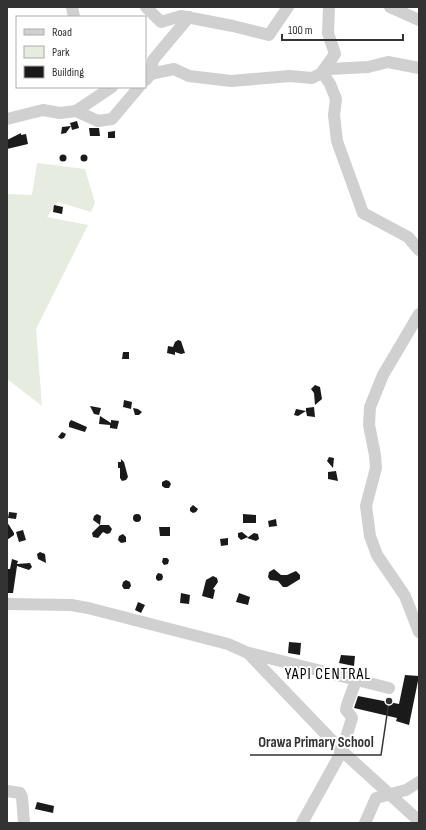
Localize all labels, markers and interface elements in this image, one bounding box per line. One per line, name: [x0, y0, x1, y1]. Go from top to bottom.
legend: [16, 16, 146, 88]
scale bar: [282, 16, 403, 42]
text: 100 m: [288, 23, 313, 38]
text: Road: [52, 25, 72, 40]
text: Park: [52, 45, 70, 60]
text: Building: [52, 65, 84, 80]
district label: YAPI CENTRAL: [285, 665, 371, 684]
callout: Orawa Primary School: [250, 728, 381, 755]
text: Orawa Primary School: [258, 733, 374, 752]

